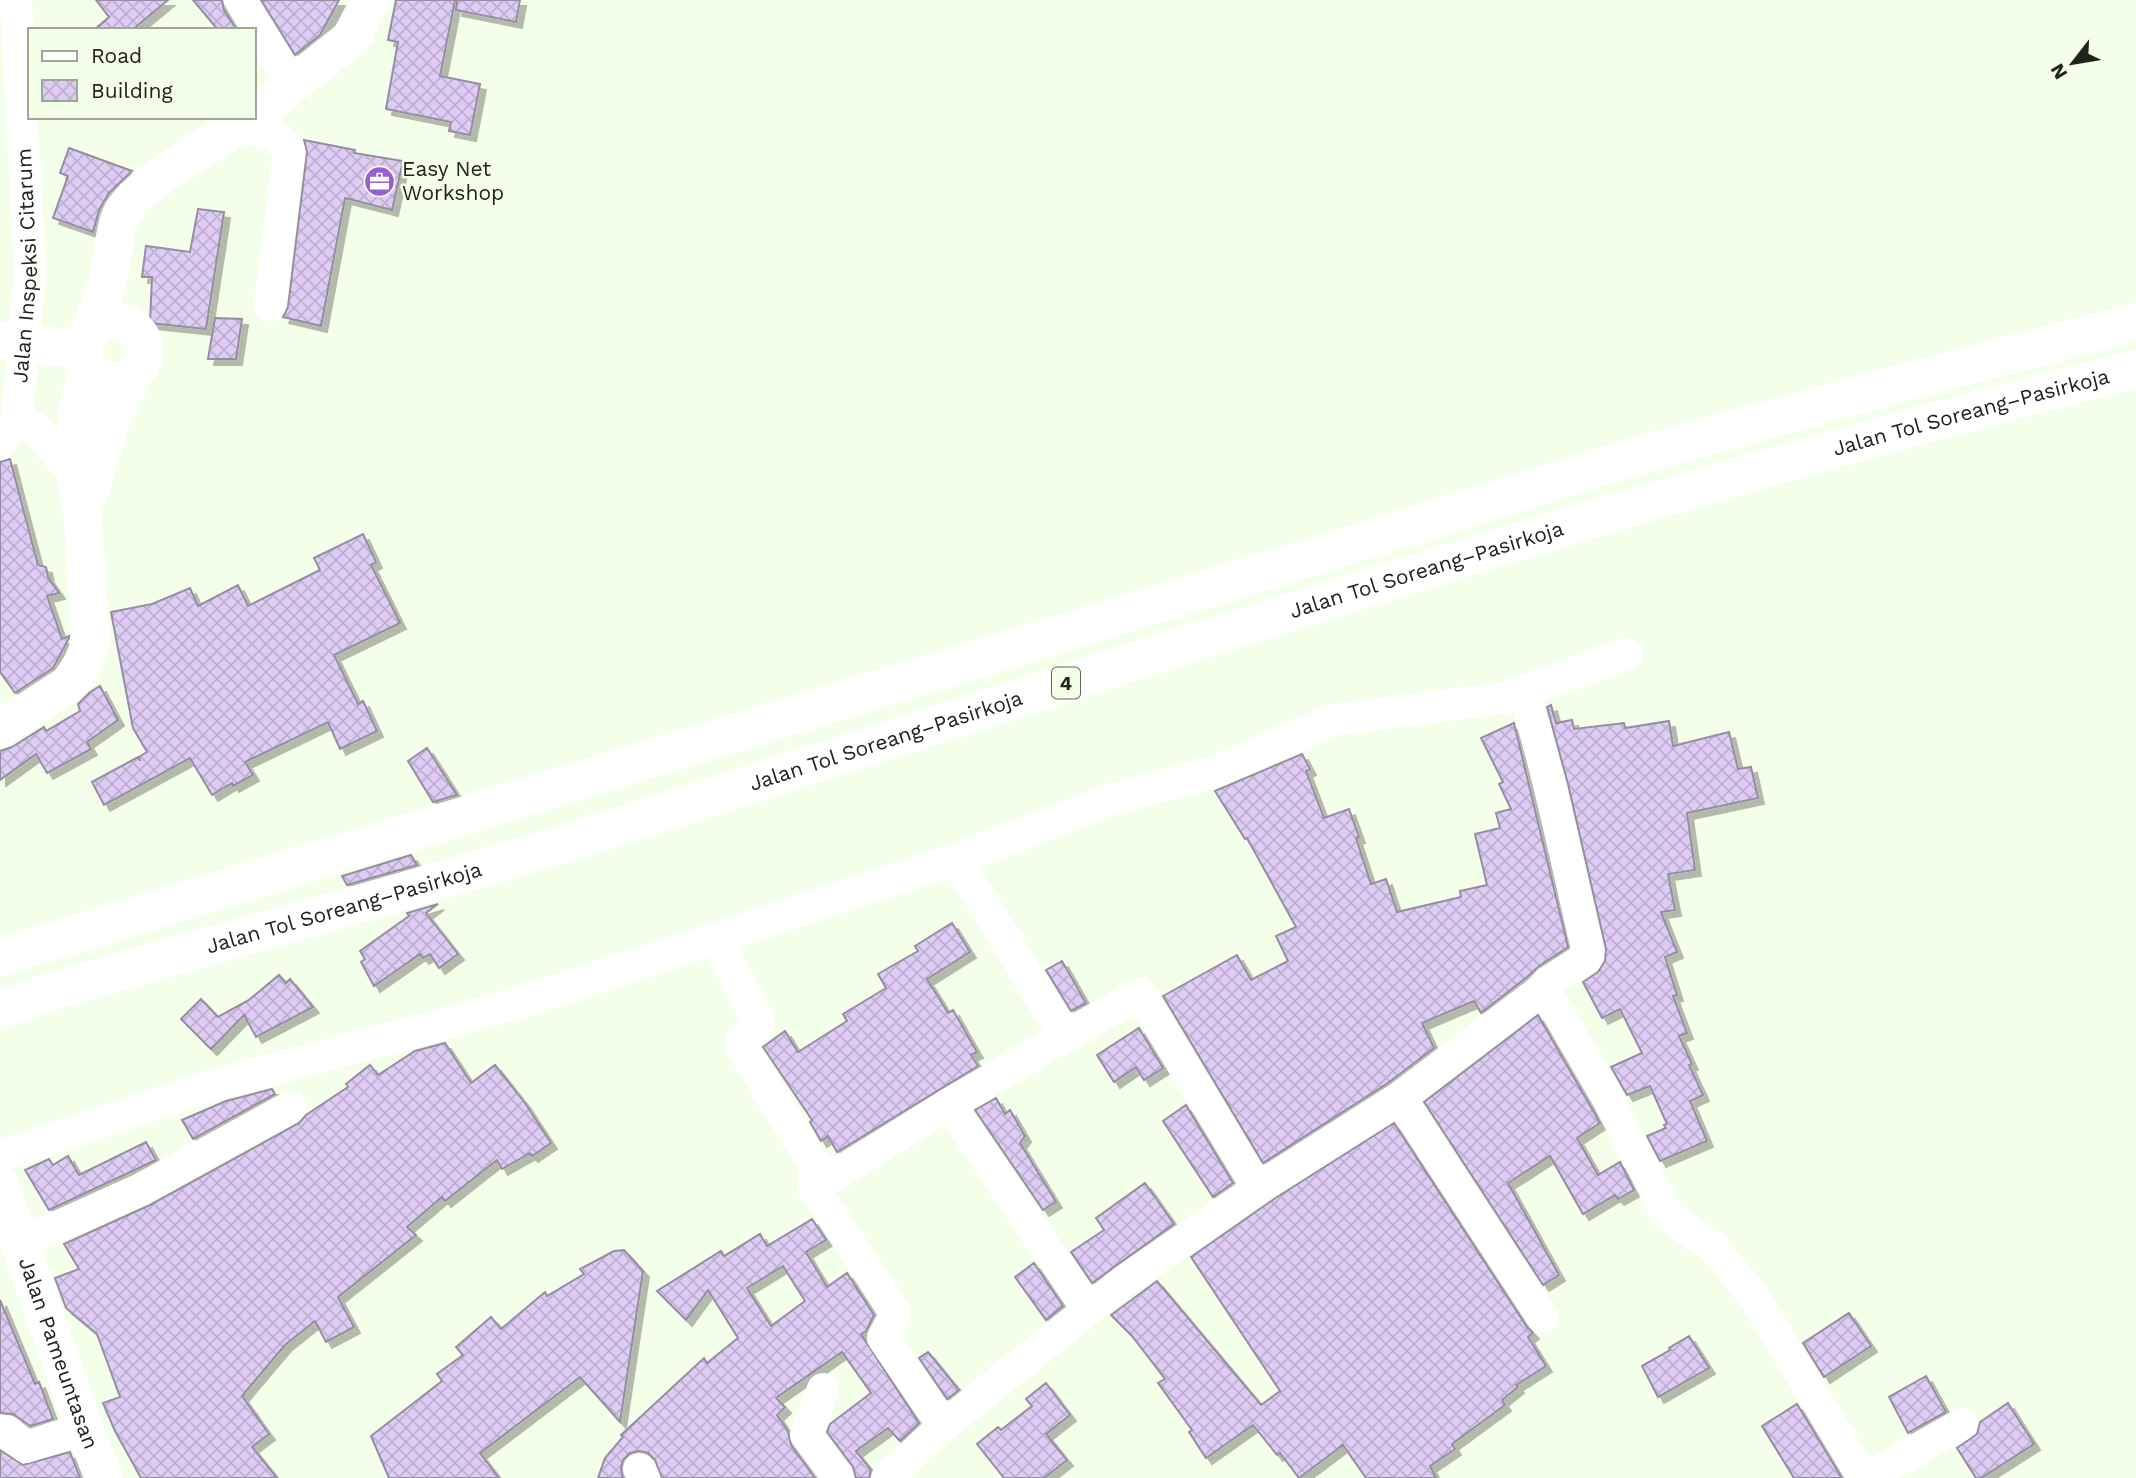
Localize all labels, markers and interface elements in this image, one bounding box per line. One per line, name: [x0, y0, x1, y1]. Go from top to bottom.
legend: [28, 28, 256, 119]
north arrow: [2038, 28, 2108, 98]
text: Road: [91, 43, 142, 68]
text: N: [2045, 60, 2072, 83]
text: Building: [91, 78, 173, 103]
street label: Jalan Inspeksi Citarum: [7, 148, 42, 384]
place label: Easy Net Workshop: [402, 156, 504, 205]
office icon: Easy Net Workshop: [362, 164, 396, 198]
street label: Jalan Tol Soreang–Pasirkoja: [1830, 363, 2112, 461]
street label: Jalan Tol Soreang–Pasirkoja: [1286, 515, 1566, 623]
road number: 4: [1052, 668, 1080, 698]
street label: Jalan Tol Soreang–Pasirkoja: [746, 685, 1025, 796]
street label: Jalan Tol Soreang–Pasirkoja: [203, 856, 485, 958]
street label: Jalan Pameuntasan: [14, 1254, 104, 1452]

